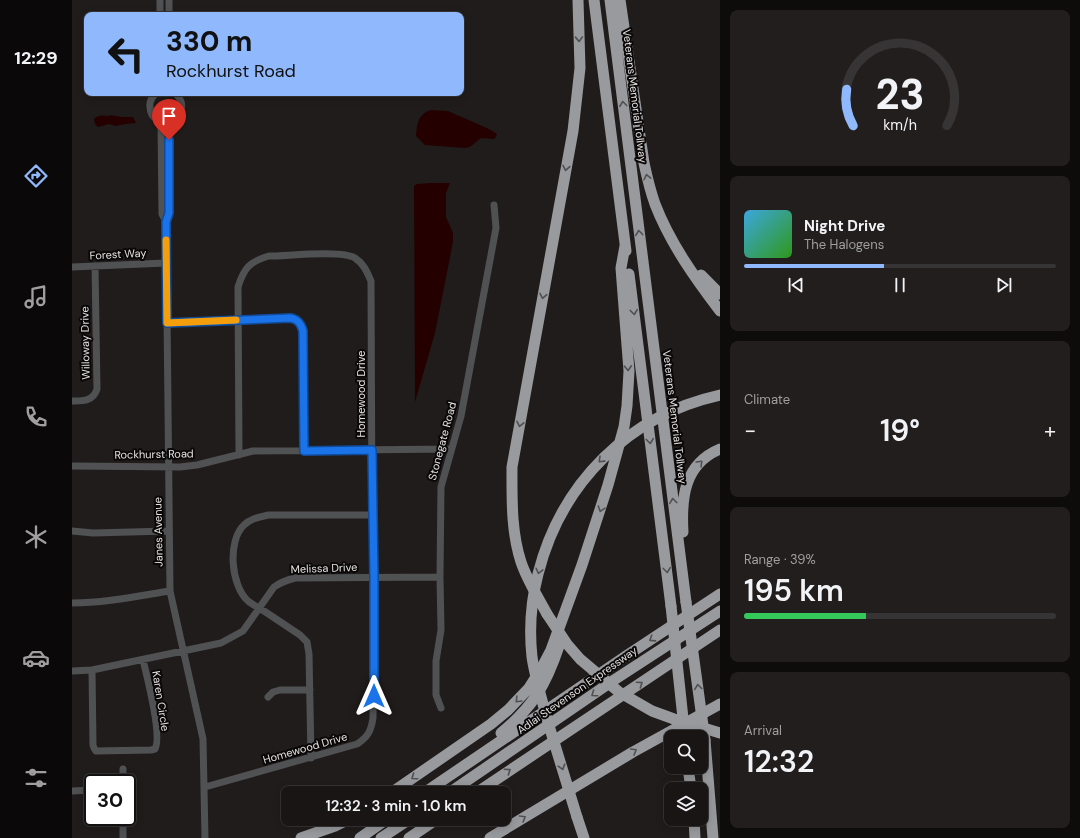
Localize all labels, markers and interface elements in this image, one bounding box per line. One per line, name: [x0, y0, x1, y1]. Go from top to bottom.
text: 330 m: [166, 23, 252, 60]
icon: left: [100, 28, 152, 80]
street label: Veterans Memorial Tollway: [620, 28, 650, 164]
one-way arrow: [575, 36, 584, 42]
text: 12:29: [14, 46, 58, 70]
text: Rockhurst Road: [166, 59, 296, 83]
text: 23: [875, 68, 925, 122]
pin: [152, 99, 186, 140]
one-way arrow: [619, 101, 628, 107]
icon: arrive: [158, 105, 180, 127]
text: km/h: [883, 115, 917, 133]
icon: directions: [22, 162, 50, 190]
one-way arrow: [562, 165, 570, 171]
one-way arrow: [644, 174, 652, 180]
text: Night Drive: [804, 216, 885, 236]
one-way arrow: [635, 230, 644, 236]
text: The Halogens: [804, 236, 884, 253]
street label: Forest Way: [89, 246, 147, 262]
icon: previous: [785, 274, 807, 296]
icon: pause: [889, 274, 911, 296]
icon: next: [993, 274, 1015, 296]
icon: music: [22, 283, 50, 311]
one-way arrow: [539, 293, 548, 299]
street label: Willoway Drive: [77, 306, 93, 380]
one-way arrow: [629, 309, 638, 315]
street label: Veterans Memorial Tollway: [660, 349, 690, 485]
street label: Homewood Drive: [354, 351, 368, 437]
one-way arrow: [624, 365, 633, 371]
text: Climate: [744, 391, 790, 408]
street label: Stonegate Road: [425, 400, 459, 482]
icon: phone: [22, 403, 50, 431]
text: 19°: [880, 411, 920, 450]
text: −: [744, 416, 756, 445]
text: +: [1044, 416, 1056, 445]
one-way arrow: [516, 420, 524, 427]
one-way arrow: [645, 438, 654, 444]
street label: Rockhurst Road: [114, 446, 194, 462]
one-way arrow: [598, 455, 606, 462]
one-way arrow: [695, 460, 703, 468]
street label: Janes Avenue: [150, 497, 166, 567]
one-way arrow: [669, 497, 678, 504]
one-way arrow: [597, 505, 606, 512]
icon: climate: [22, 523, 50, 551]
text: Range · 39%: [744, 551, 816, 568]
street label: Melissa Drive: [290, 560, 358, 576]
one-way arrow: [662, 567, 671, 573]
one-way arrow: [535, 568, 543, 575]
text: 195 km: [744, 571, 844, 610]
one-way arrow: [649, 634, 656, 641]
street label: Adlai Stevenson Expressway: [514, 643, 640, 737]
icon: car: [22, 644, 50, 672]
street label: Karen Circle: [149, 670, 173, 732]
position arrow: [353, 675, 395, 717]
one-way arrow: [636, 681, 643, 689]
one-way arrow: [694, 684, 703, 690]
one-way arrow: [591, 689, 598, 697]
one-way arrow: [515, 695, 523, 703]
text: Arrival: [744, 722, 782, 739]
street label: Homewood Drive: [261, 729, 349, 767]
map controls: [664, 730, 708, 826]
button: search: [664, 730, 708, 774]
text: 12:32: [744, 742, 814, 781]
one-way arrow: [630, 748, 638, 756]
one-way arrow: [557, 763, 566, 770]
icon: filters: [22, 764, 50, 792]
one-way arrow: [504, 768, 511, 776]
one-way arrow: [411, 772, 418, 779]
speed limit sign: 30: [84, 774, 136, 826]
button: layers: [664, 782, 708, 826]
text: 12:32 · 3 min · 1.0 km: [326, 796, 466, 816]
one-way arrow: [519, 815, 526, 823]

